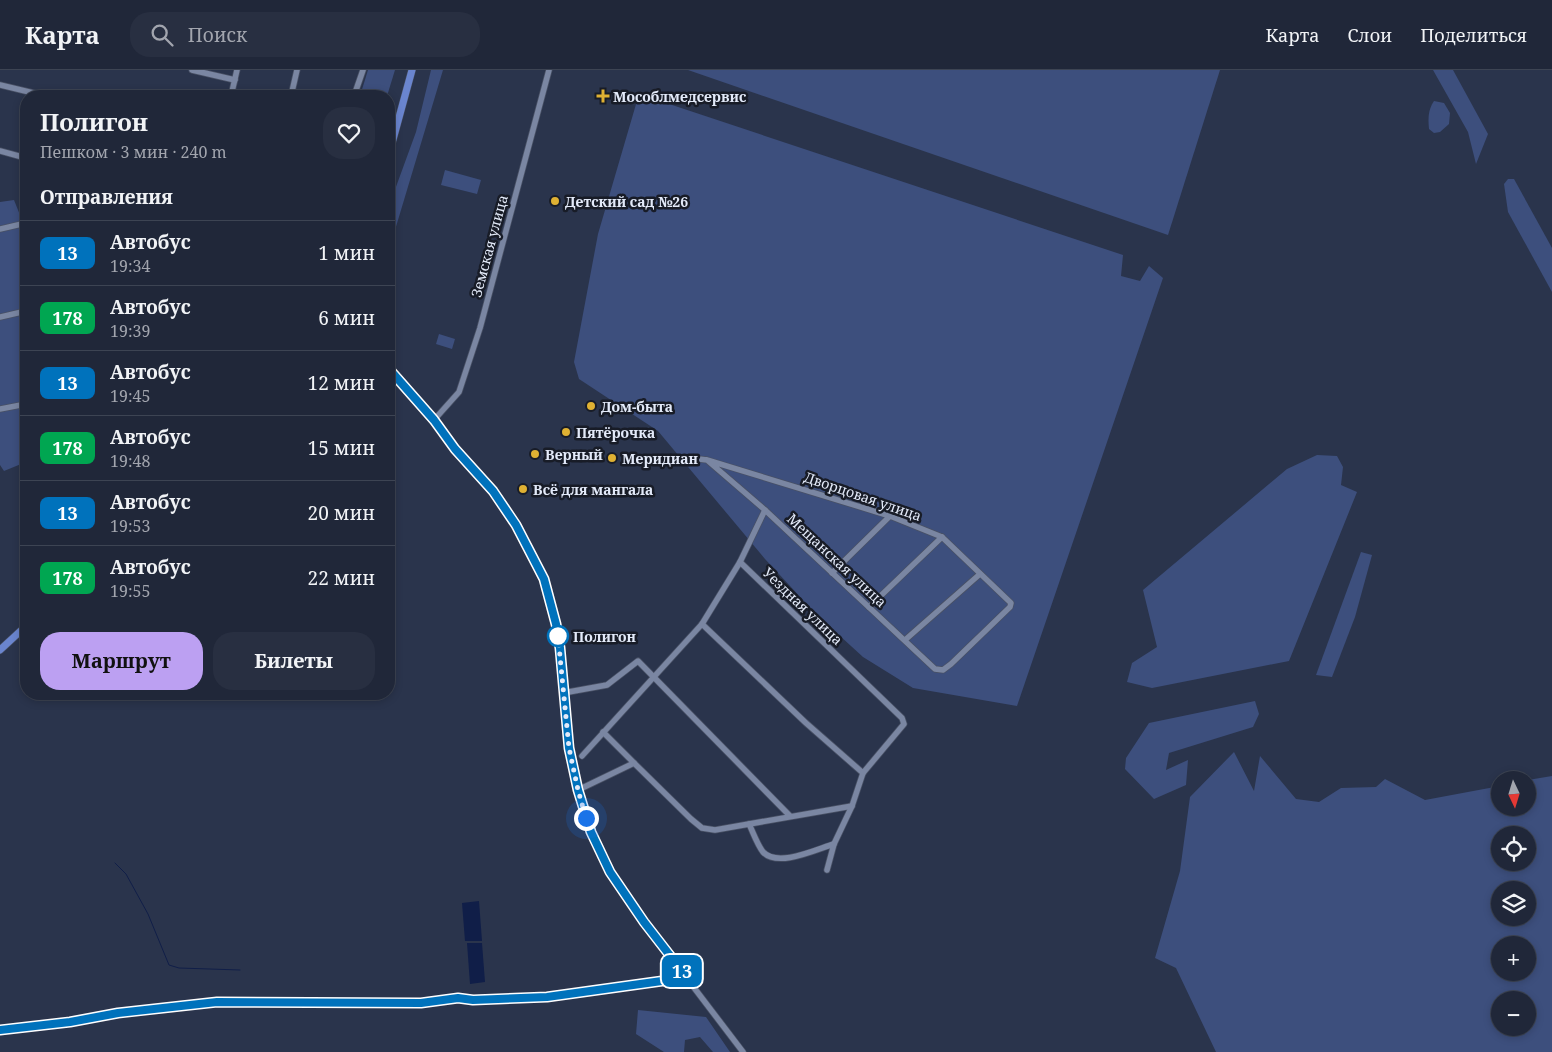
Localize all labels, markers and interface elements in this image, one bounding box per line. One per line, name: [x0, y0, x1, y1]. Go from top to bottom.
search box: [130, 12, 480, 57]
text: Карта: [25, 18, 100, 51]
icon: search: [148, 21, 176, 49]
text: Поиск: [188, 22, 247, 48]
text: Карта: [1265, 23, 1320, 47]
text: Слои: [1348, 23, 1392, 47]
text: Поделиться: [1420, 23, 1527, 47]
place label: Мособлмедсервис: [613, 87, 746, 106]
marker: Мособлмедсервис: [597, 90, 609, 102]
text: Полигон: [40, 105, 148, 138]
button: heart: [323, 107, 375, 159]
text: Пешком · 3 мин · 240 m: [40, 141, 227, 163]
text: Отправления: [40, 184, 173, 210]
place label: Детский сад №26: [565, 192, 688, 211]
street label: Земская улица: [466, 193, 512, 299]
marker: Детский сад №26: [549, 195, 561, 207]
text: Автобус: [110, 229, 191, 255]
text: 1 мин: [318, 240, 375, 266]
text: 13: [57, 241, 78, 265]
text: 19:34: [110, 255, 150, 277]
text: Автобус: [110, 294, 191, 320]
text: 6 мин: [318, 305, 375, 331]
text: 178: [52, 306, 83, 330]
text: 19:39: [110, 320, 150, 342]
text: Автобус: [110, 359, 191, 385]
text: 12 мин: [308, 370, 375, 396]
text: 13: [57, 371, 78, 395]
text: 19:45: [110, 385, 150, 407]
place label: Дом-быта: [601, 397, 673, 416]
marker: Дом-быта: [585, 400, 597, 412]
place label: Пятёрочка: [576, 423, 655, 442]
text: Автобус: [110, 424, 191, 450]
marker: Пятёрочка: [560, 426, 572, 438]
text: 15 мин: [308, 435, 375, 461]
text: 178: [52, 436, 83, 460]
place label: Верный: [545, 445, 603, 464]
marker: Верный: [529, 448, 541, 460]
place label: Меридиан: [622, 449, 699, 468]
text: 19:48: [110, 450, 150, 472]
marker: Меридиан: [606, 452, 618, 464]
street label: Дворцовая улица: [802, 467, 924, 525]
place label: Всё для мангала: [533, 480, 653, 499]
marker: Всё для мангала: [517, 483, 529, 495]
text: Автобус: [110, 489, 191, 515]
text: 20 мин: [308, 500, 375, 526]
text: 13: [57, 501, 78, 525]
street label: Мещанская улица: [783, 509, 891, 611]
text: 19:53: [110, 515, 150, 537]
text: Автобус: [110, 554, 191, 580]
street label: Уездная улица: [759, 563, 847, 649]
text: 22 мин: [308, 565, 375, 591]
text: 178: [52, 566, 83, 590]
text: 19:55: [110, 580, 150, 602]
marker: Полигон: [547, 625, 569, 647]
place label: Полигон: [573, 627, 637, 646]
button: Маршрут: [40, 632, 203, 690]
button: Билеты: [213, 632, 375, 690]
north arrow: [1491, 771, 1536, 816]
map controls: [1491, 771, 1536, 1036]
your location: [574, 806, 599, 831]
button: locate: [1491, 826, 1536, 871]
button: layers: [1491, 881, 1536, 926]
button: +: [1491, 936, 1536, 981]
line badge: 13: [660, 955, 704, 987]
text: 13: [672, 959, 692, 983]
button: −: [1491, 991, 1536, 1036]

